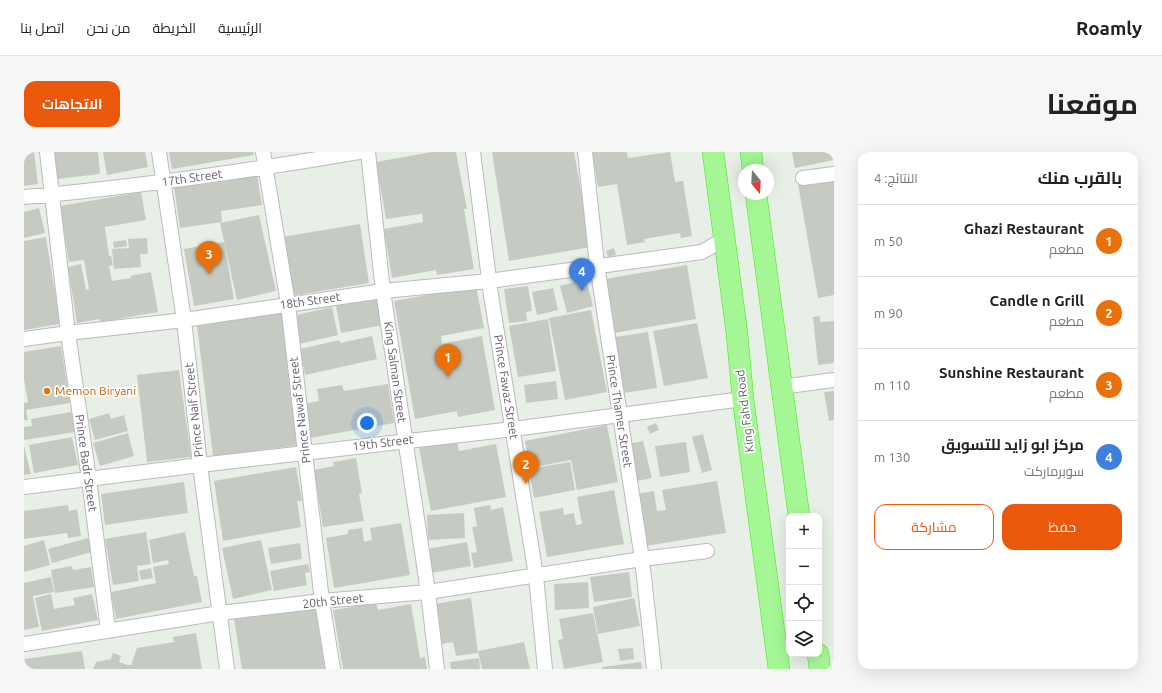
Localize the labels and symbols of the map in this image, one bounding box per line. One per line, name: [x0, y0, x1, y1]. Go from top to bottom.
north arrow: [738, 164, 774, 200]
street label: 17th Street: [161, 167, 223, 188]
pin: 3: [196, 241, 222, 274]
pin: 4: [569, 258, 595, 291]
street label: 18th Street: [279, 290, 341, 311]
street label: King Salman Street: [382, 320, 409, 424]
street label: Prince Fawaz Street: [492, 334, 521, 440]
pin: 1: [435, 344, 461, 377]
street label: Prince Thamer Street: [604, 354, 635, 468]
street label: Prince Nawaf Street: [286, 356, 313, 464]
street label: Prince Naif Street: [182, 362, 205, 458]
street label: King Fahd Road: [733, 369, 756, 453]
place label: Memon Biryani: [55, 384, 136, 397]
marker: Memon Biryani: [42, 386, 52, 396]
street label: Prince Badr Street: [73, 413, 100, 513]
your location: [357, 413, 377, 433]
street label: 19th Street: [352, 432, 414, 453]
pin: 2: [513, 451, 539, 484]
street label: 20th Street: [302, 591, 364, 610]

